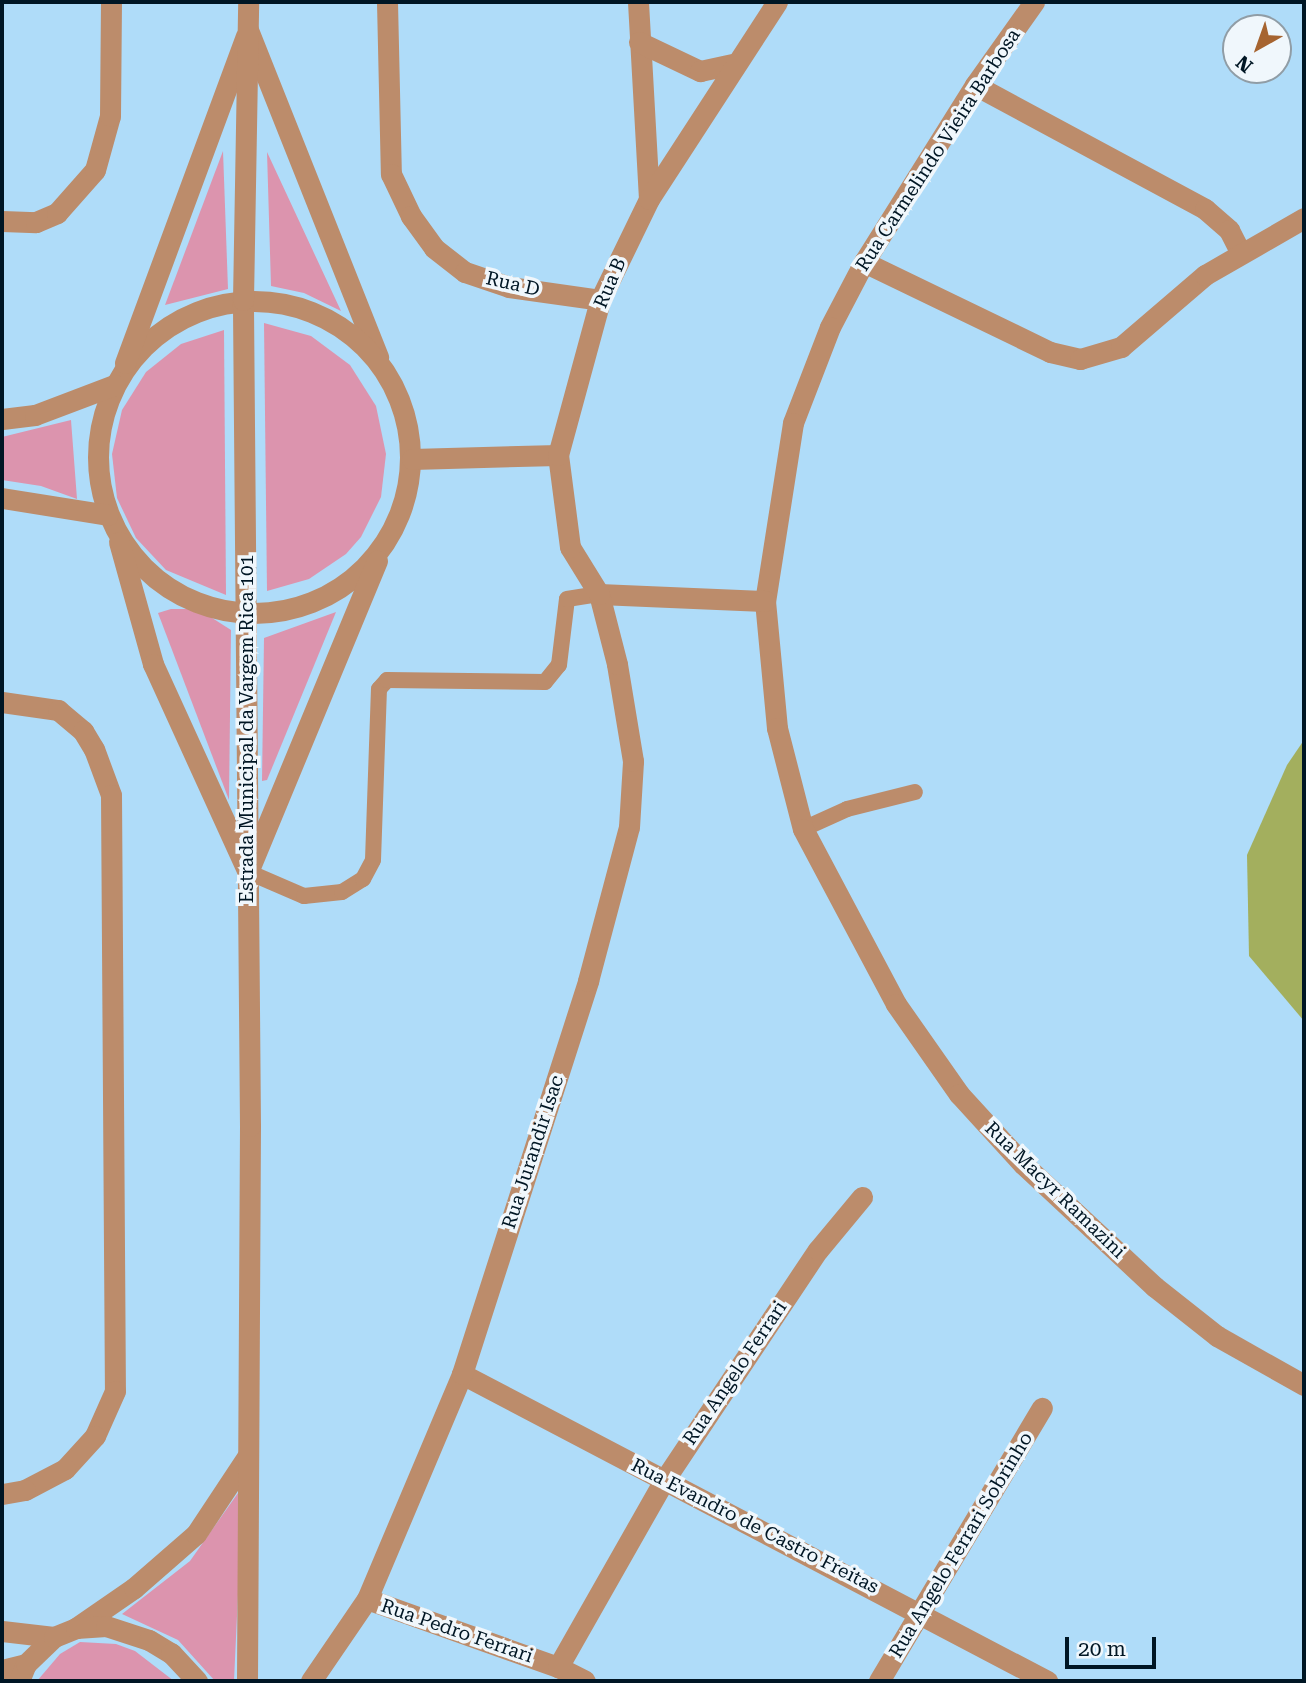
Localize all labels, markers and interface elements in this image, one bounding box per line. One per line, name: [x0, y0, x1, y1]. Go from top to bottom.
north arrow: [1222, 14, 1292, 84]
street label: Rua Carmelindo Vieira Barbosa: [851, 25, 1025, 275]
text: N: [1231, 50, 1257, 77]
street label: Rua B: [589, 254, 631, 312]
street label: Rua D: [484, 267, 542, 301]
street label: Estrada Municipal da Vargem Rica 101: [236, 555, 258, 903]
street label: Rua Jurandir Isac: [497, 1072, 569, 1232]
street label: Rua Macyr Ramazini: [980, 1117, 1130, 1263]
street label: Rua Angelo Ferrari: [678, 1297, 792, 1449]
street label: Rua Angelo Ferrari Sobrinho: [884, 1428, 1038, 1662]
street label: Rua Evandro de Castro Freitas: [628, 1454, 882, 1598]
street label: Rua Pedro Ferrari: [378, 1594, 536, 1668]
scale bar: [1068, 1624, 1159, 1668]
text: 20 m: [1078, 1637, 1126, 1661]

